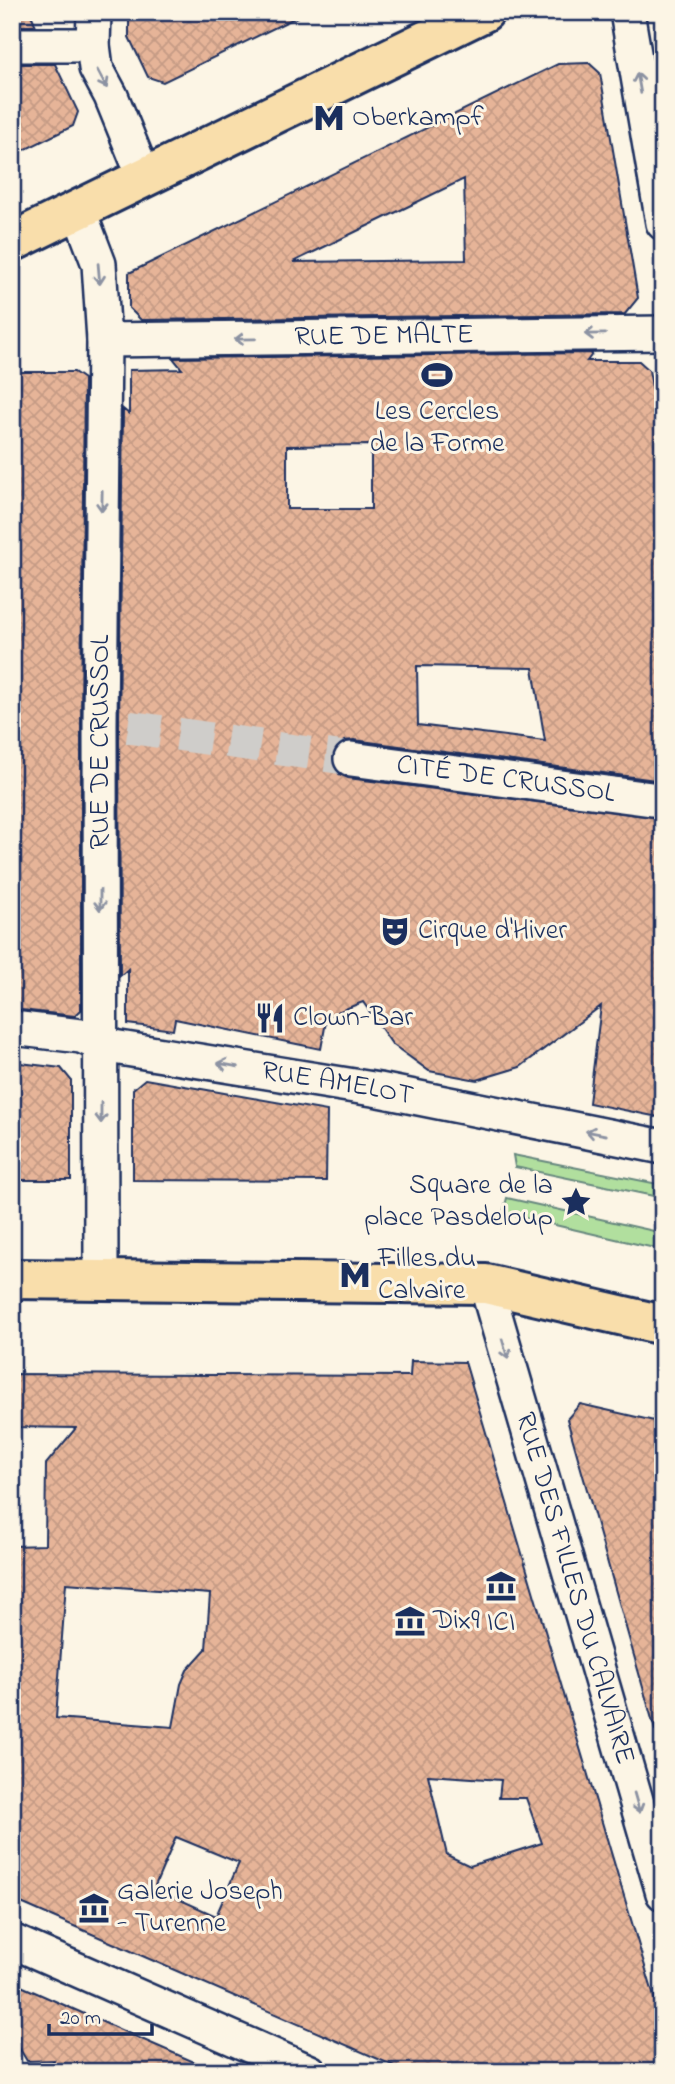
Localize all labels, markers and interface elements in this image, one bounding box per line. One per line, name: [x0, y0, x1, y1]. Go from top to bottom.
one-way arrow: [96, 68, 109, 89]
one-way arrow: [632, 72, 645, 95]
place label: Oberkampf: [352, 98, 484, 139]
metro station icon: Oberkampf: [312, 101, 346, 135]
one-way arrow: [93, 262, 106, 285]
street label: RUE DE MALTE: [294, 315, 474, 358]
one-way arrow: [583, 327, 606, 341]
one-way arrow: [233, 333, 256, 346]
sports icon: Les Cercles de la Forme: [420, 358, 454, 392]
place label: Les Cercles de la Forme: [369, 392, 505, 465]
one-way arrow: [95, 489, 109, 512]
street label: RUE DE CRUSSOL: [81, 634, 122, 849]
street label: CITÉ DE CRUSSOL: [394, 745, 618, 814]
one-way arrow: [93, 888, 107, 911]
place label: Cirque d'Hiver: [418, 911, 567, 952]
theatre icon: Cirque d'Hiver: [378, 914, 412, 948]
place label: Clown-Bar: [293, 998, 413, 1039]
restaurant icon: Clown-Bar: [253, 1001, 287, 1035]
street label: RUE AMELOT: [259, 1051, 417, 1117]
one-way arrow: [217, 1058, 240, 1071]
one-way arrow: [94, 1102, 108, 1125]
one-way arrow: [585, 1126, 608, 1140]
place label: Square de la place Pasdeloup: [364, 1166, 553, 1239]
place icon: Square de la place Pasdeloup: [559, 1185, 593, 1219]
place label: Filles du Calvaire: [377, 1239, 476, 1312]
metro station icon: Filles du Calvaire: [338, 1258, 372, 1292]
one-way arrow: [500, 1338, 513, 1360]
street label: RUE DES FILLES DU CALVAIRE: [504, 1407, 645, 1769]
museum icon: ICI: [484, 1569, 518, 1603]
place label: Dix9: [432, 1601, 480, 1642]
place label: ICI: [487, 1603, 515, 1644]
museum icon: Dix9: [393, 1604, 427, 1638]
one-way arrow: [631, 1792, 644, 1814]
place label: Galerie Joseph - Turenne: [117, 1872, 283, 1945]
museum icon: Galerie Joseph - Turenne: [77, 1891, 111, 1925]
scale bar: [49, 1993, 152, 2037]
text: 20 m: [60, 2004, 101, 2034]

